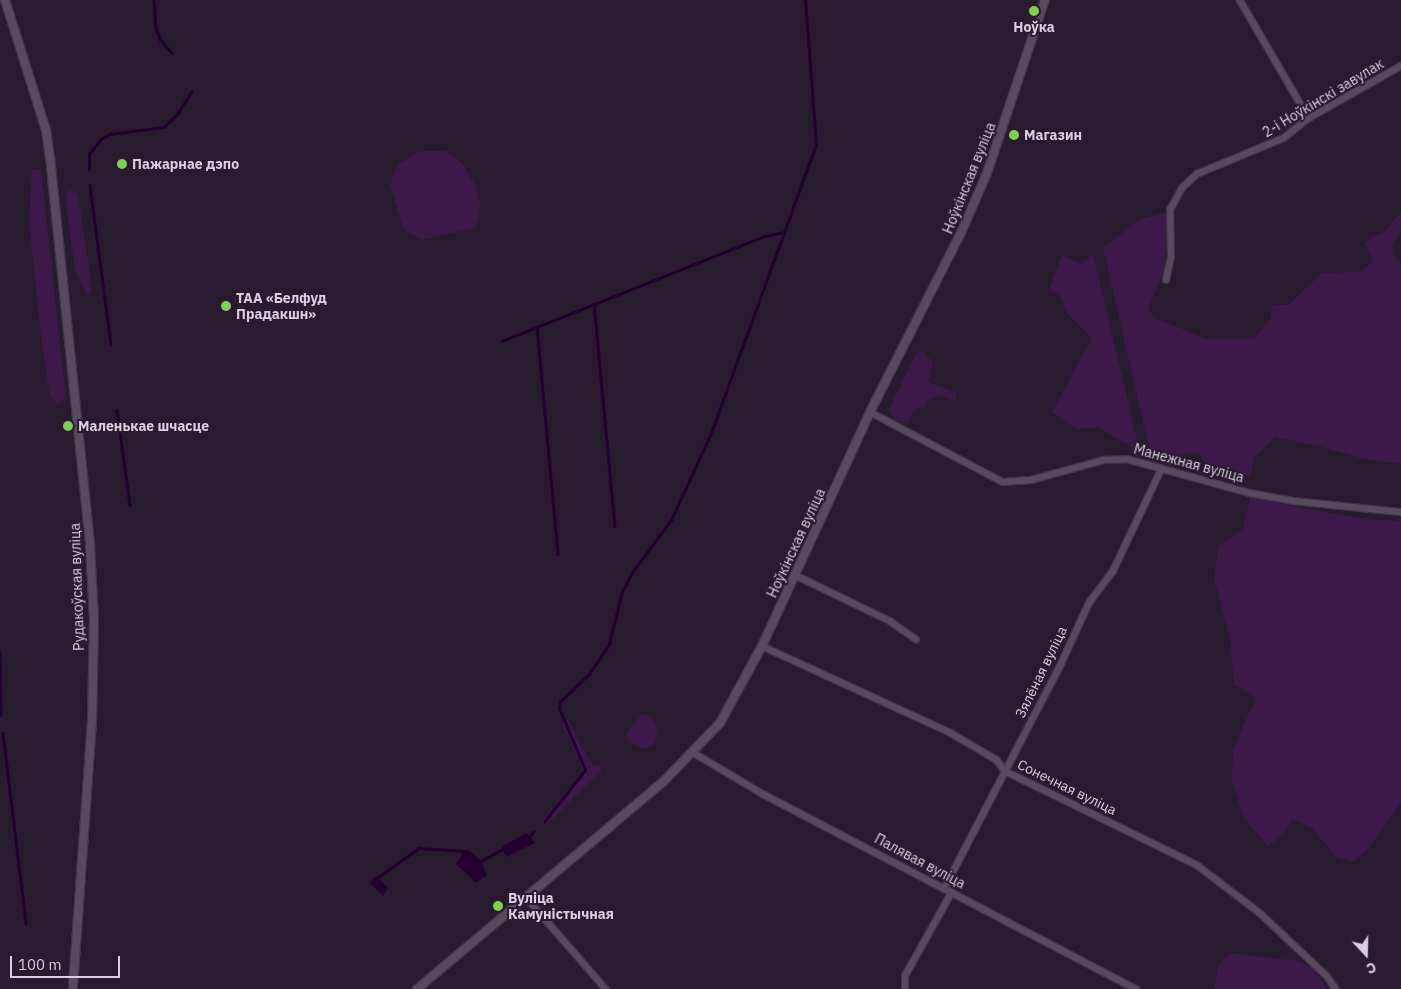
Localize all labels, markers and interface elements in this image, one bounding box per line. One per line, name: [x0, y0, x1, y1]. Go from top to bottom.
marker: Ноўка: [1028, 5, 1040, 17]
place label: Ноўка: [1013, 19, 1055, 35]
street label: 2-і Ноўкінскі завулак: [1259, 55, 1387, 141]
street label: Ноўкінская вуліца: [939, 120, 999, 236]
place label: Магазин: [1024, 127, 1082, 143]
marker: Магазин: [1008, 129, 1020, 141]
place label: Пажарнае дэпо: [132, 156, 239, 172]
marker: Пажарнае дэпо: [116, 158, 128, 170]
place label: ТАА «Белфуд Прадакшн»: [236, 290, 327, 322]
marker: ТАА «Белфуд Прадакшн»: [220, 300, 232, 312]
place label: Маленькае шчасце: [78, 418, 209, 434]
marker: Маленькае шчасце: [62, 420, 74, 432]
street label: Манежная вуліца: [1132, 440, 1246, 486]
street label: Ноўкінская вуліца: [763, 486, 829, 600]
street label: Рудакоўская вуліца: [66, 523, 88, 651]
street label: Зялёная вуліца: [1012, 624, 1070, 720]
street label: Сонечная вуліца: [1015, 756, 1119, 818]
street label: Палявая вуліца: [872, 830, 968, 892]
place label: Вуліца Камуністычная: [508, 890, 614, 922]
marker: Вуліца Камуністычная: [492, 900, 504, 912]
north arrow: [1341, 929, 1391, 979]
scale bar: [12, 946, 122, 978]
text: 100 m: [18, 955, 62, 974]
text: С: [1364, 958, 1379, 978]

